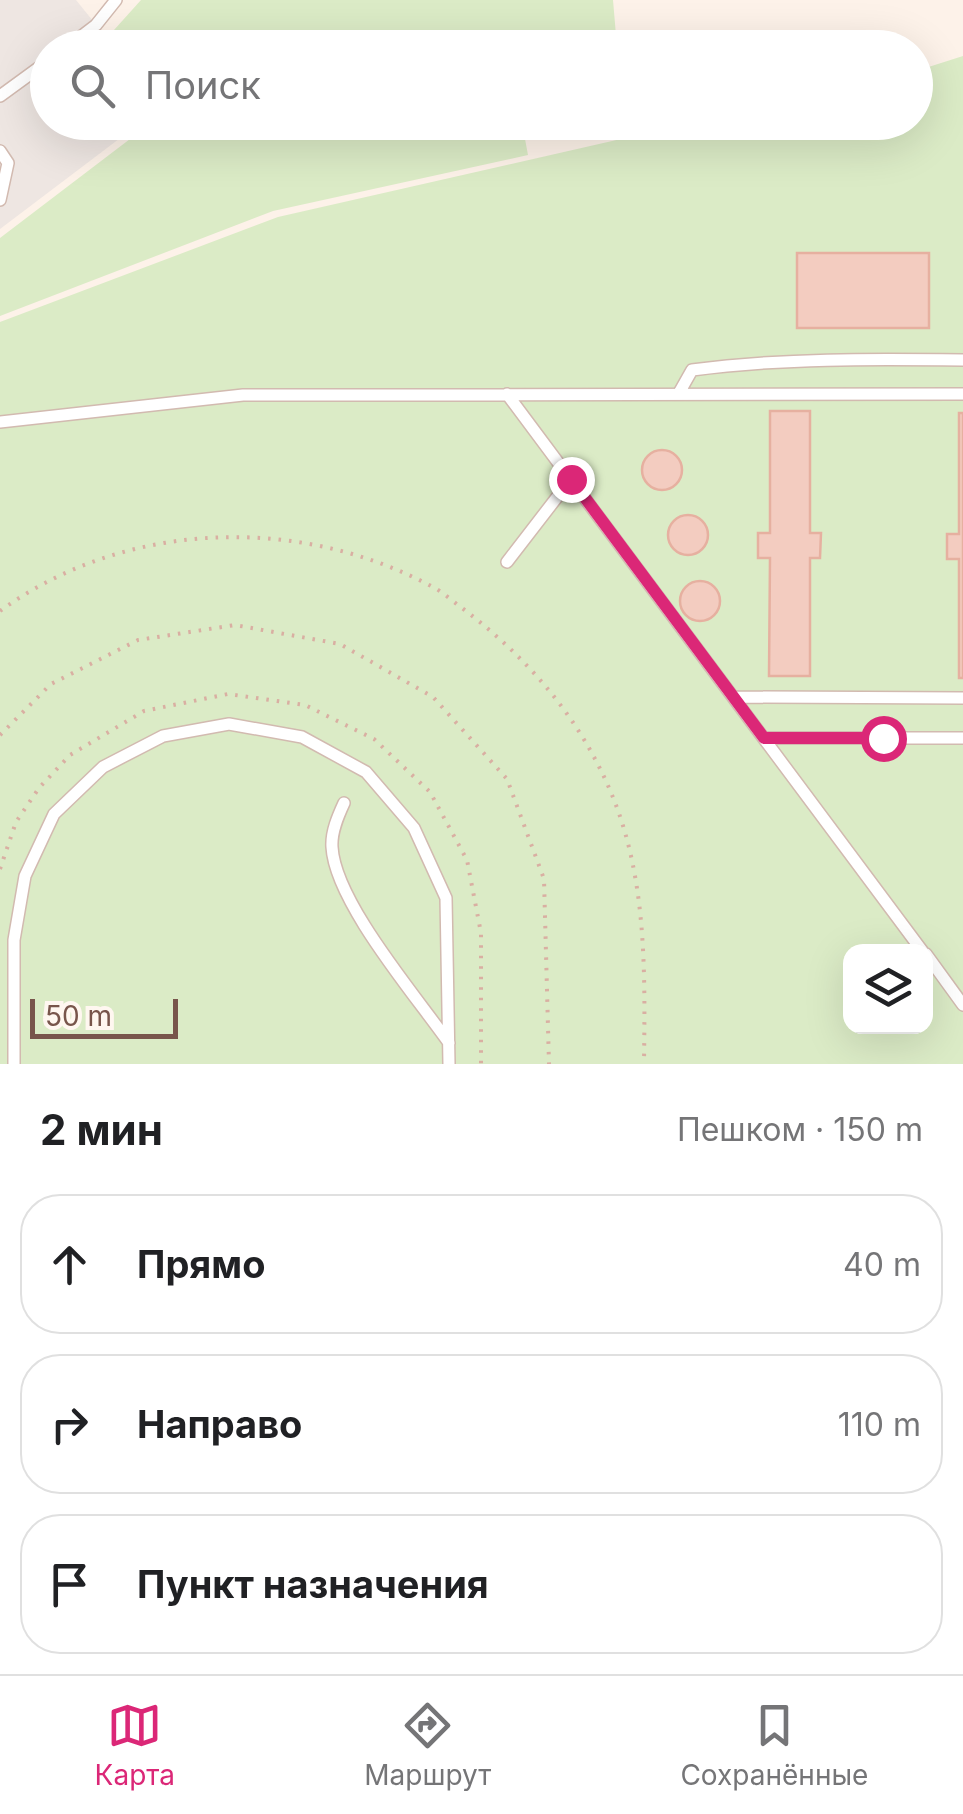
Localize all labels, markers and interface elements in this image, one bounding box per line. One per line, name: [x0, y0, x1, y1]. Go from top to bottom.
search box: [30, 30, 933, 140]
icon: search: [65, 58, 120, 113]
text: Поиск: [145, 62, 261, 108]
route end: [549, 457, 595, 503]
route start: [861, 716, 907, 762]
map controls: [843, 944, 933, 1034]
button: layers: [843, 944, 933, 1034]
scale bar: [30, 994, 178, 1038]
text: 50 m: [45, 999, 112, 1033]
text: 2 мин: [40, 1104, 163, 1155]
text: Пешком · 150 m: [677, 1110, 923, 1149]
icon: ahead: [42, 1237, 97, 1292]
text: Прямо: [137, 1241, 265, 1287]
text: 40 m: [843, 1245, 921, 1284]
icon: right: [42, 1397, 97, 1452]
text: Направо: [137, 1401, 302, 1447]
text: 110 m: [838, 1405, 921, 1444]
icon: arrive: [42, 1557, 97, 1612]
text: Пункт назначения: [137, 1561, 489, 1607]
tab: Карта: [95, 1698, 175, 1792]
tab: Маршрут: [364, 1698, 491, 1792]
tab: Сохранённые: [680, 1698, 868, 1792]

